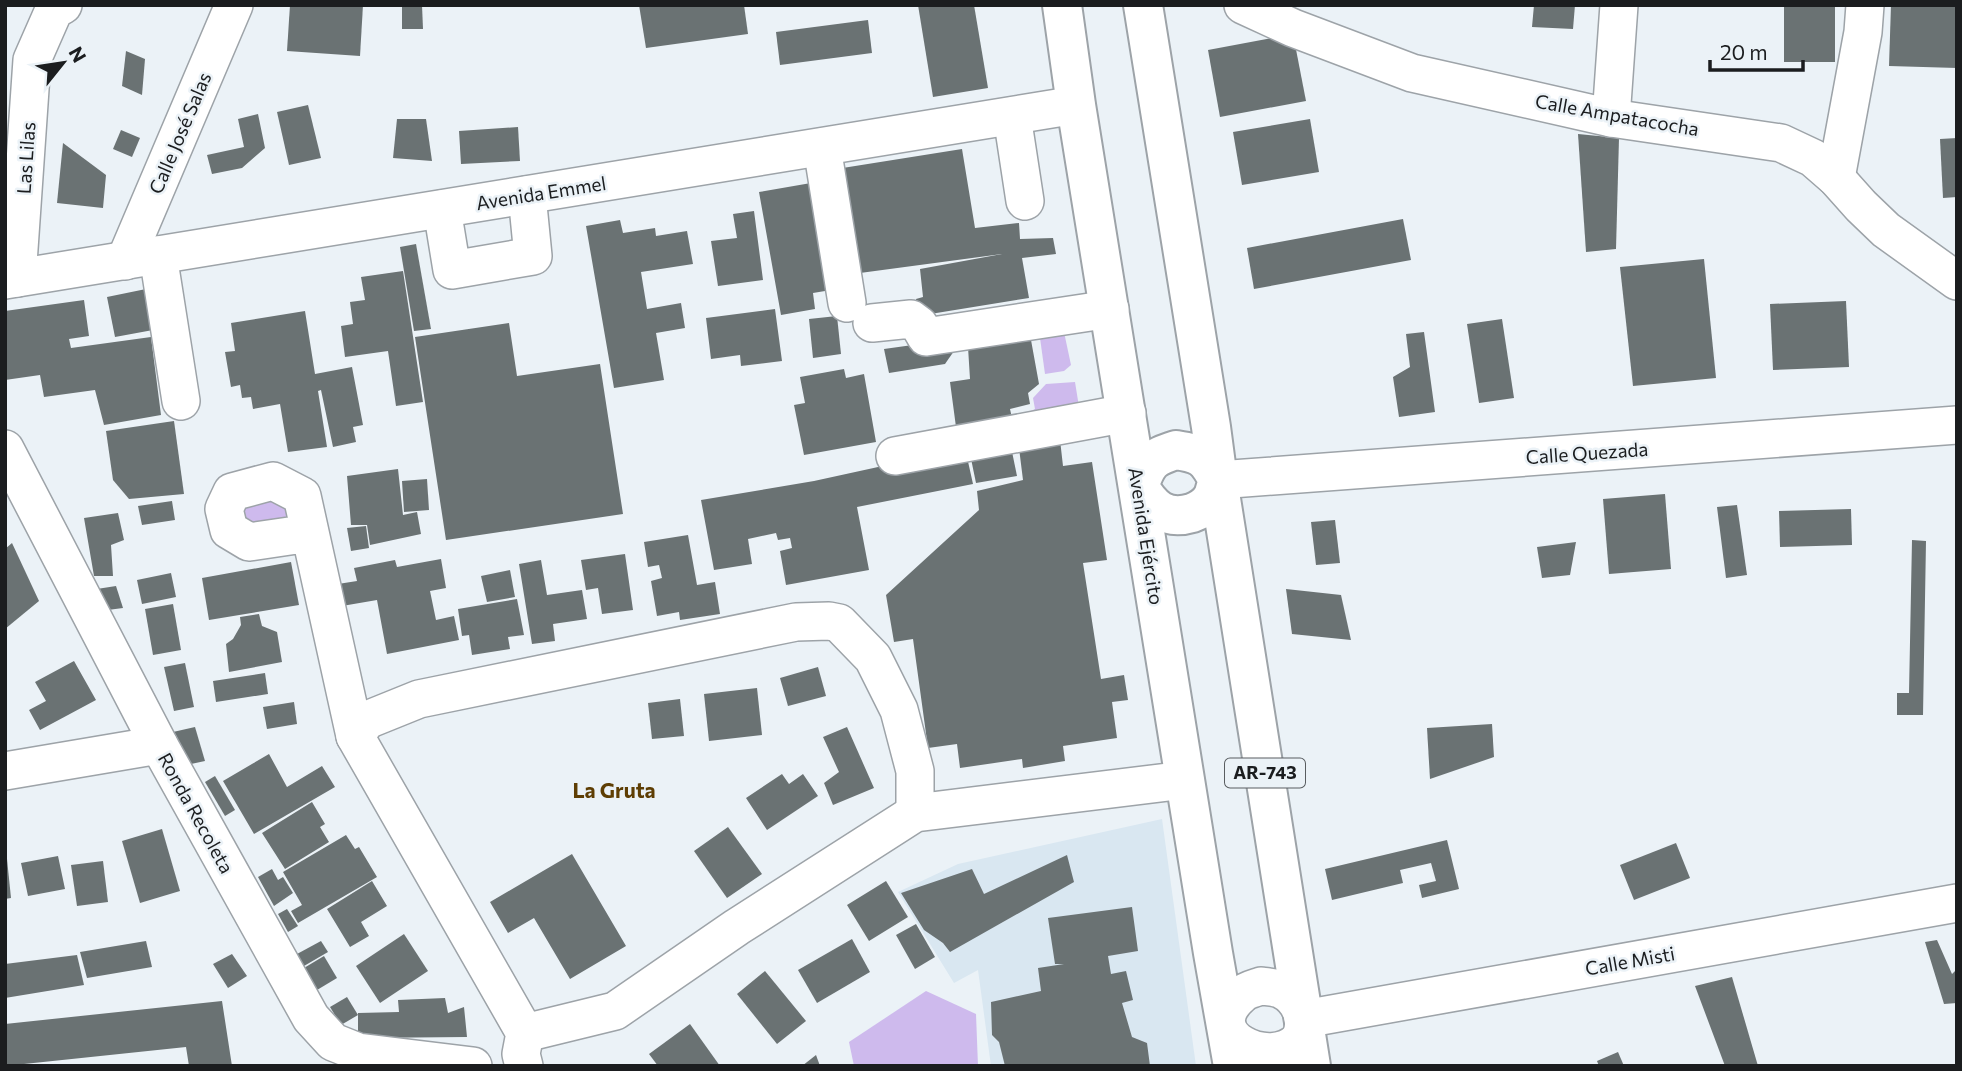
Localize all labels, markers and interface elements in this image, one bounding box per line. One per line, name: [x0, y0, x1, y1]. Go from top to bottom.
north arrow: [28, 28, 98, 98]
scale bar: [1710, 28, 1803, 72]
text: 20 m: [1720, 39, 1768, 64]
text: N: [65, 42, 92, 66]
street label: Calle José Salas: [144, 69, 215, 197]
street label: Calle Ampatacocha: [1533, 89, 1701, 140]
street label: Las Lilas: [12, 121, 39, 195]
street label: Avenida Emmel: [474, 171, 608, 214]
street label: Calle Quezada: [1525, 437, 1649, 468]
street label: Avenida Ejército: [1124, 466, 1169, 606]
street label: Ronda Recoleta: [154, 748, 239, 877]
road number: AR-743: [1225, 758, 1305, 788]
district label: La Gruta: [572, 777, 656, 802]
street label: Calle Misti: [1583, 941, 1677, 980]

